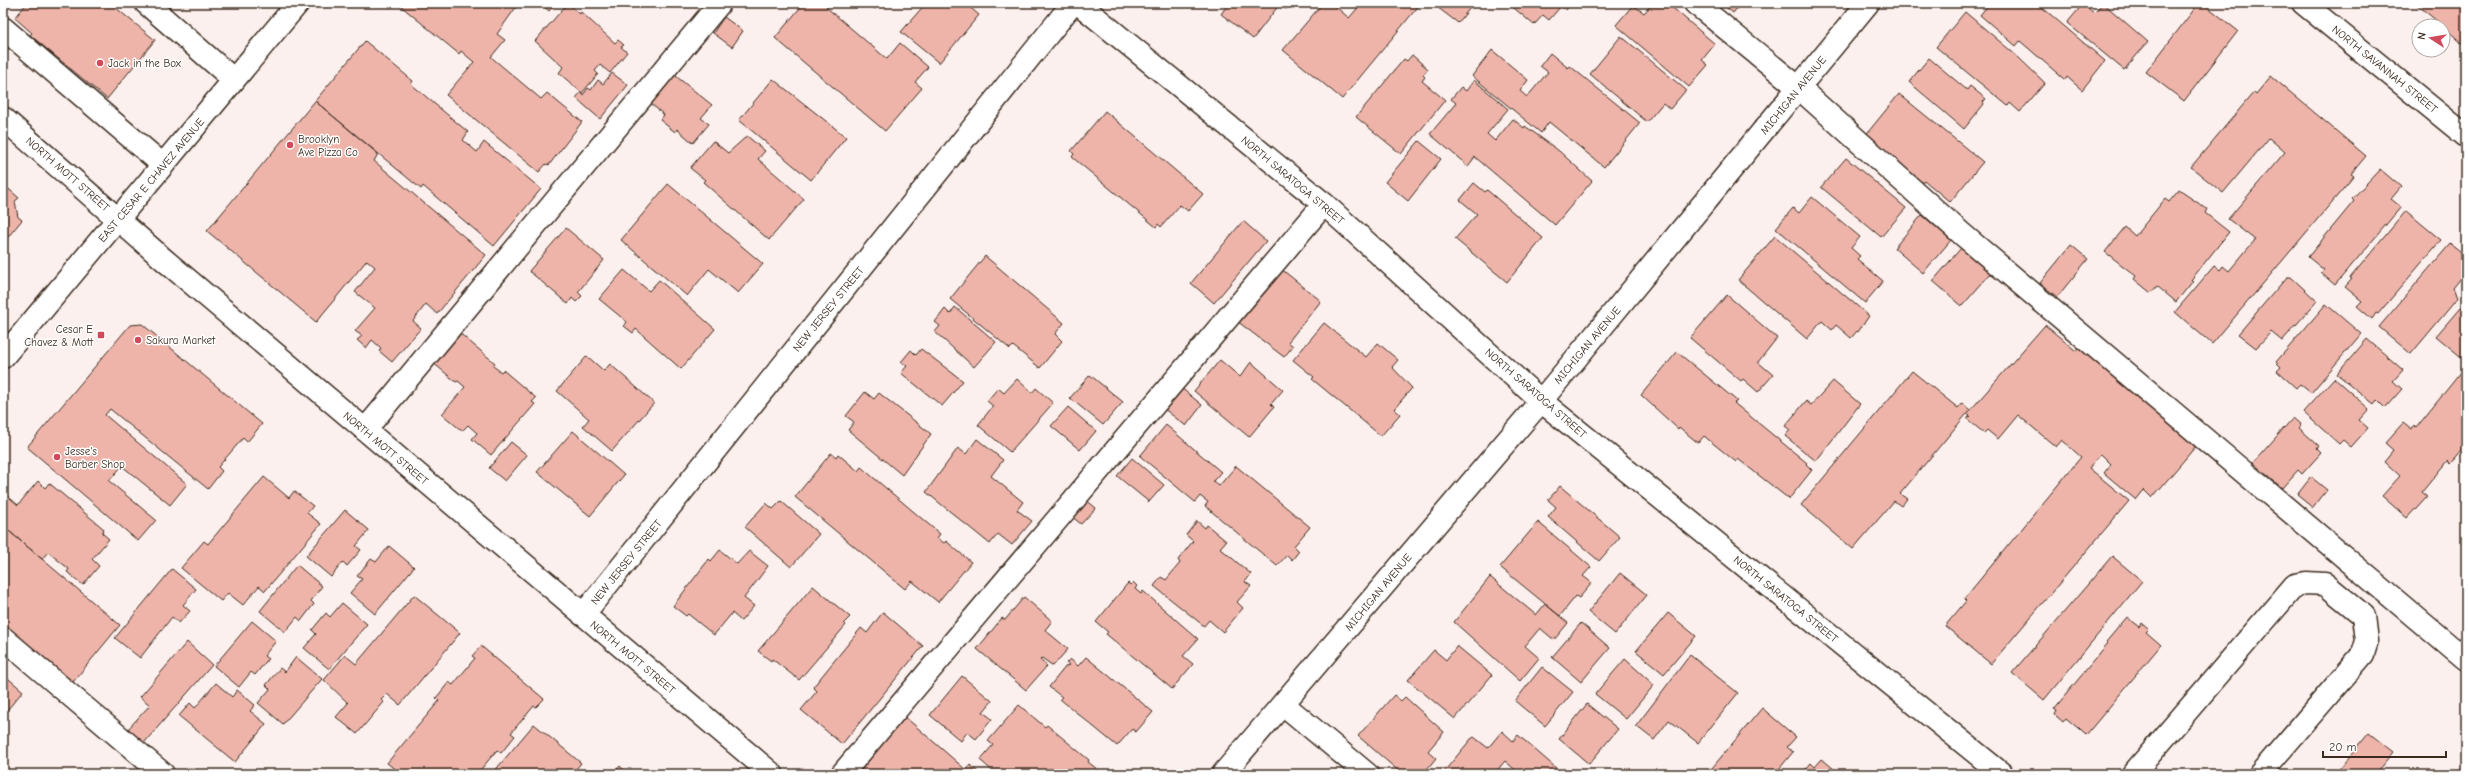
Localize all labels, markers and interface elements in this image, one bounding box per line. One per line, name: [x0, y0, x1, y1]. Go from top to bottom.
north arrow: [2411, 18, 2451, 58]
street label: NORTH SAVANNAH STREET: [2330, 22, 2440, 116]
street label: MICHIGAN AVENUE: [1758, 53, 1829, 137]
place label: Jack in the Box: [108, 57, 182, 70]
marker: Jack in the Box: [95, 58, 105, 68]
street label: EAST CESAR E CHAVEZ AVENUE: [96, 115, 207, 245]
place label: Brooklyn Ave Pizza Co: [298, 133, 358, 159]
street label: NORTH MOTT STREET: [23, 134, 112, 214]
street label: NORTH SARATOGA STREET: [1239, 134, 1347, 227]
marker: Brooklyn Ave Pizza Co: [285, 140, 295, 150]
street label: NEW JERSEY STREET: [790, 264, 867, 354]
street label: MICHIGAN AVENUE: [1551, 304, 1624, 387]
place label: Cesar E Chavez & Mott: [24, 323, 94, 349]
marker: Cesar E Chavez & Mott: [96, 330, 106, 340]
place label: Sakura Market: [146, 334, 216, 347]
marker: Sakura Market: [133, 335, 143, 345]
street label: NORTH SARATOGA STREET: [1482, 346, 1589, 441]
street label: NORTH MOTT STREET: [341, 409, 431, 488]
place label: Jesse's Barber Shop: [65, 445, 125, 471]
marker: Jesse's Barber Shop: [52, 452, 62, 462]
street label: NEW JERSEY STREET: [588, 517, 665, 607]
street label: MICHIGAN AVENUE: [1342, 551, 1415, 634]
street label: NORTH SARATOGA STREET: [1731, 553, 1841, 646]
street label: NORTH MOTT STREET: [588, 618, 678, 697]
scale bar: [2323, 733, 2446, 759]
text: 20 m: [2329, 740, 2357, 754]

